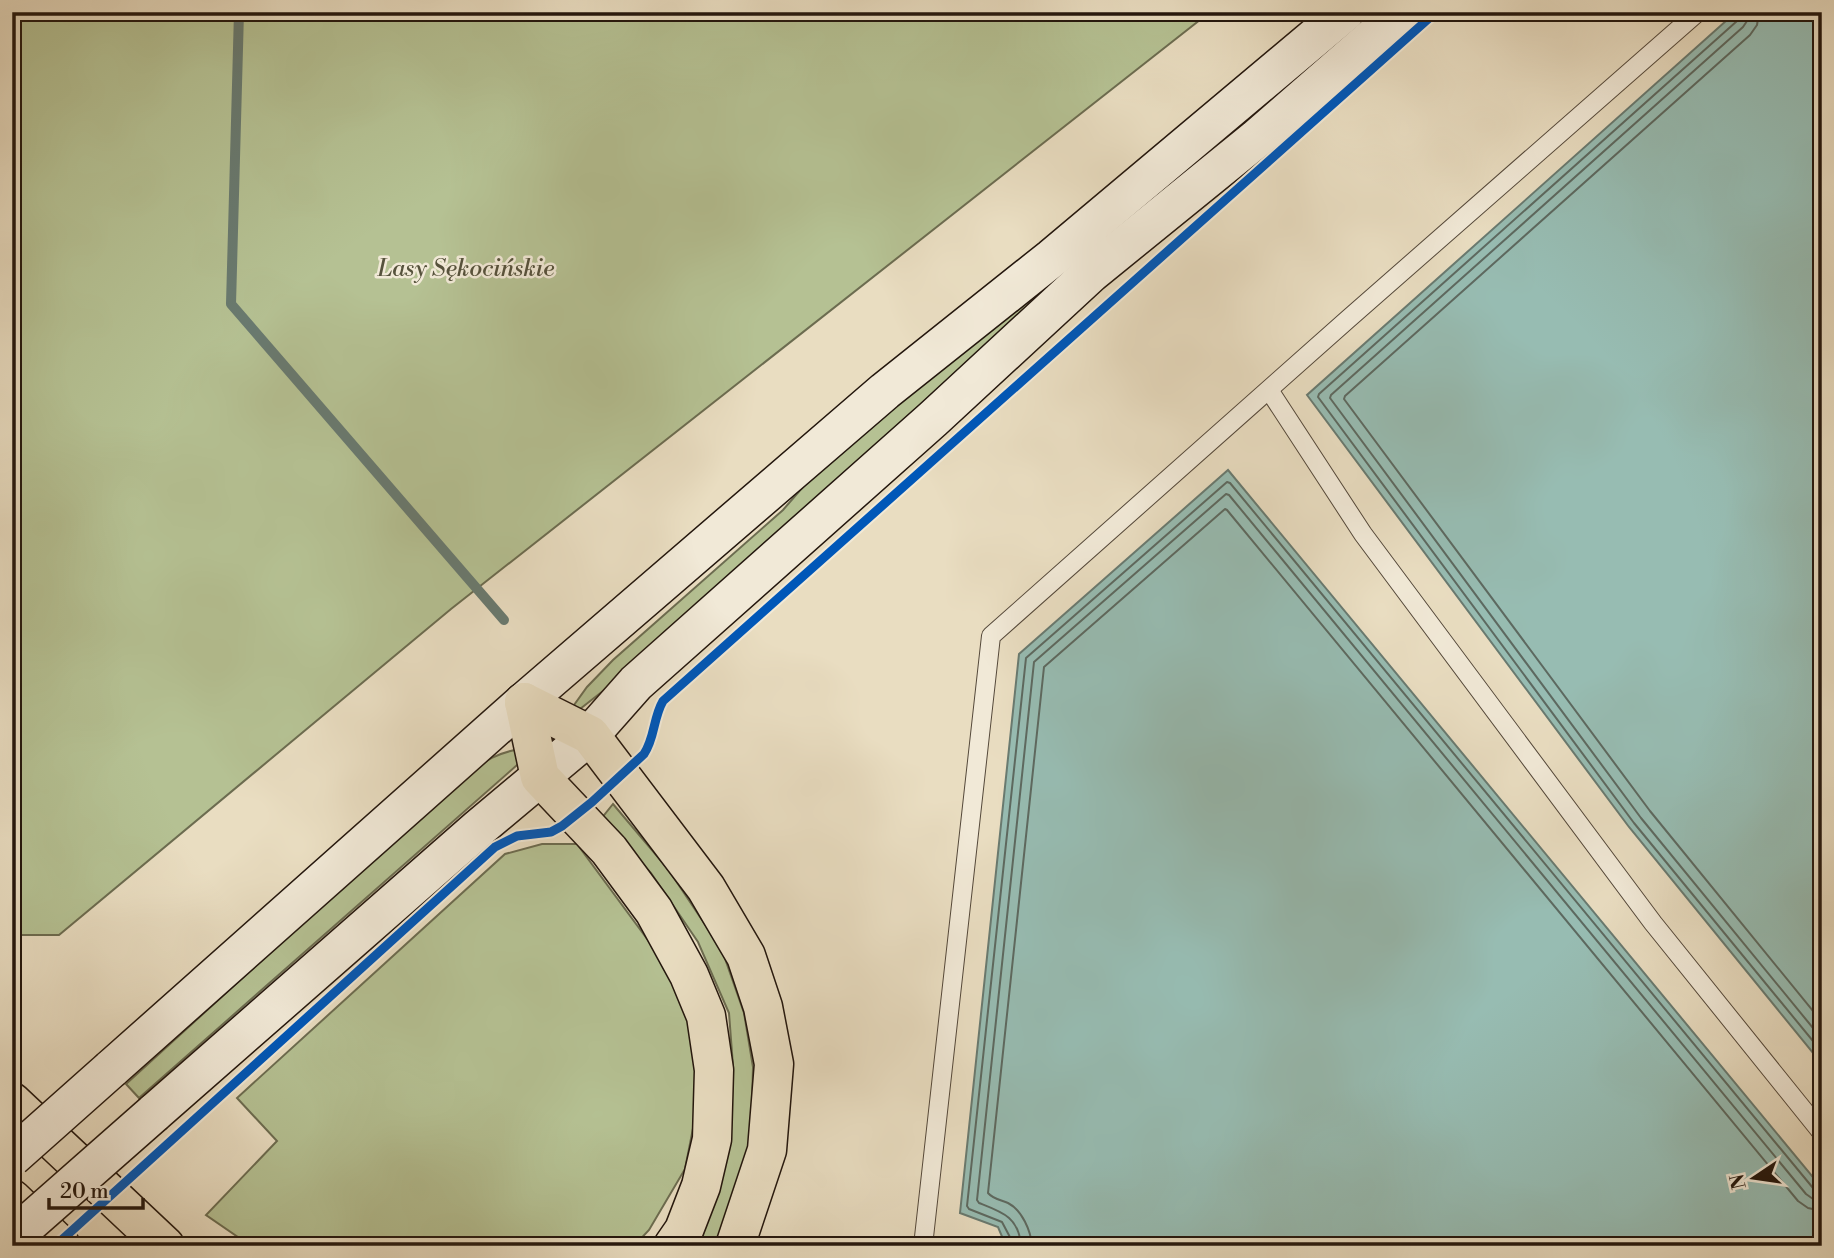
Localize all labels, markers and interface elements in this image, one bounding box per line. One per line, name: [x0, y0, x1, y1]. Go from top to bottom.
park label: Lasy Sękocińskie: [377, 254, 554, 284]
north arrow: [1718, 1142, 1788, 1212]
scale bar: [49, 1167, 144, 1211]
text: N: [1725, 1172, 1752, 1192]
text: 20 m: [60, 1179, 109, 1205]

